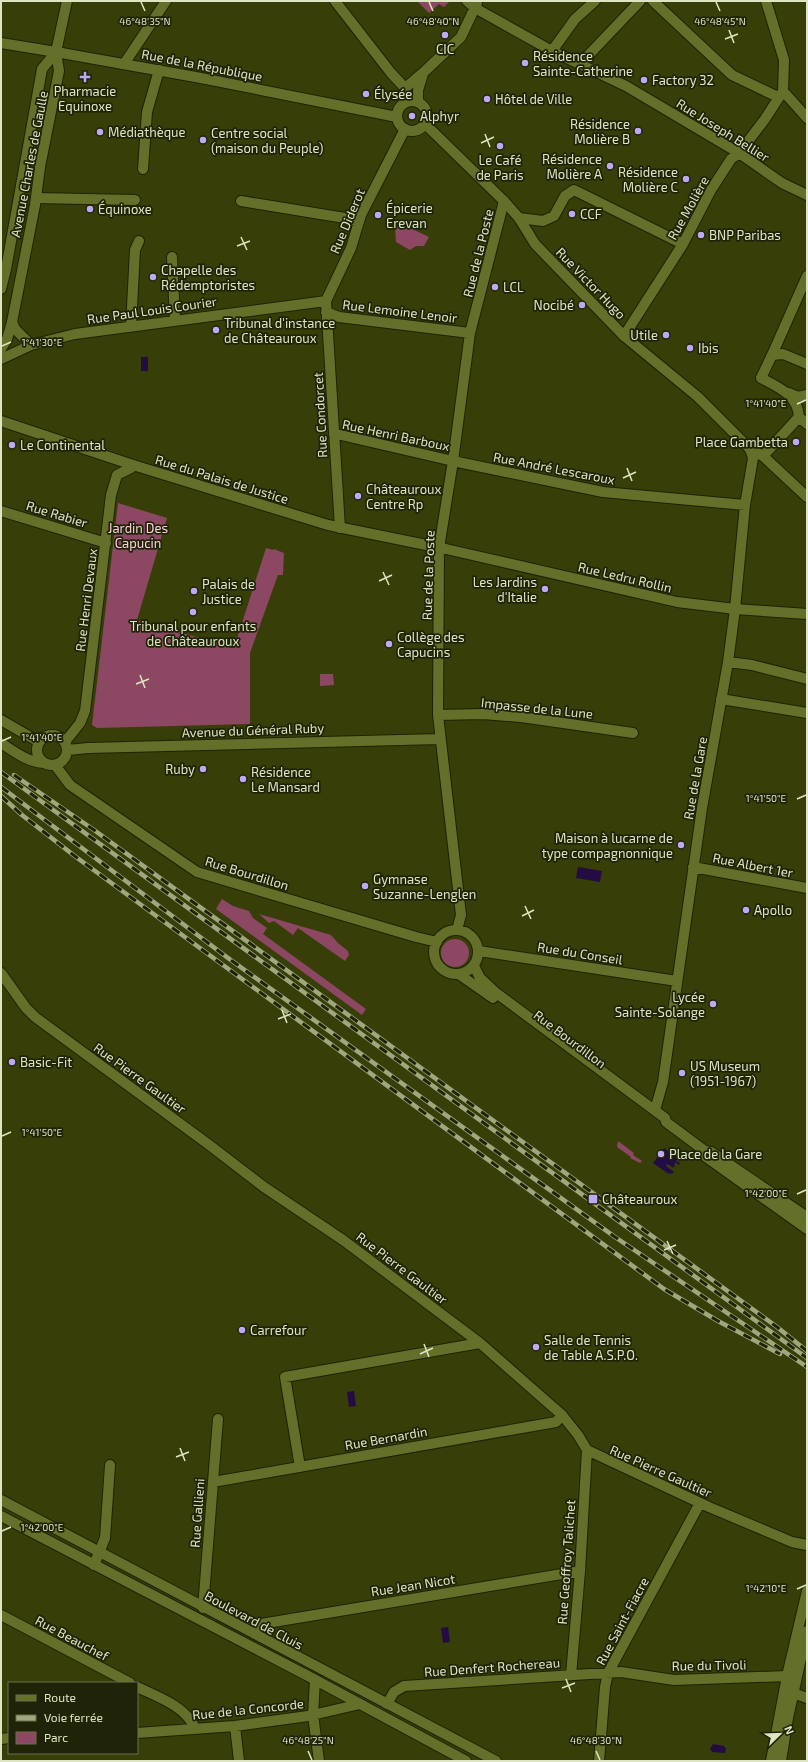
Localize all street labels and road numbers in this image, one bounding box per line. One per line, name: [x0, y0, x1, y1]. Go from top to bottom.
street label: Rue de la République: [140, 45, 264, 85]
street label: Avenue Charles de Gaulle: [7, 89, 51, 239]
street label: Rue Joseph Bellier: [674, 95, 772, 165]
street label: Rue Molière: [664, 173, 712, 243]
street label: Rue Diderot: [326, 186, 368, 256]
street label: Rue de la Poste: [459, 207, 497, 299]
street label: Rue Victor Hugo: [553, 244, 629, 322]
street label: Rue Paul Louis Courier: [86, 293, 218, 327]
street label: Rue Lemoine Lenoir: [342, 296, 458, 326]
street label: Rue Condorcet: [310, 372, 330, 458]
street label: Rue Henri Barboux: [341, 416, 451, 454]
street label: Rue André Lescaroux: [492, 448, 616, 488]
street label: Rue du Palais de Justice: [153, 451, 291, 507]
street label: Rue Rabier: [24, 497, 90, 531]
street label: Rue de la Poste: [418, 530, 438, 620]
street label: Rue Henri Devaux: [72, 547, 100, 652]
street label: Rue Ledru Rollin: [577, 558, 673, 596]
street label: Impasse de la Lune: [480, 694, 594, 722]
street label: Avenue du Général Ruby: [182, 720, 325, 740]
street label: Rue de la Gare: [680, 735, 710, 821]
street label: Rue Albert 1er: [711, 849, 795, 881]
street label: Rue Bourdillon: [203, 853, 291, 893]
street label: Rue du Conseil: [536, 938, 624, 968]
street label: Rue Bourdillon: [531, 1007, 609, 1071]
street label: Rue Pierre Gaultier: [91, 1039, 189, 1117]
street label: Rue Pierre Gaultier: [353, 1228, 451, 1308]
street label: Rue Bernardin: [343, 1423, 429, 1453]
street label: Rue Pierre Gaultier: [607, 1441, 715, 1501]
street label: Rue Gallieni: [187, 1478, 207, 1548]
street label: Rue Geoffroy Talichet: [554, 1499, 578, 1625]
street label: Rue Jean Nicot: [370, 1570, 456, 1600]
street label: Rue Saint-Fiacre: [592, 1574, 652, 1668]
street label: Boulevard de Cluis: [202, 1587, 306, 1653]
street label: Rue Beauchef: [33, 1612, 112, 1665]
street label: Rue Denfert Rochereau: [424, 1654, 560, 1680]
street label: Rue du Tivoli: [671, 1656, 747, 1674]
street label: Rue de la Concorde: [191, 1695, 305, 1723]

